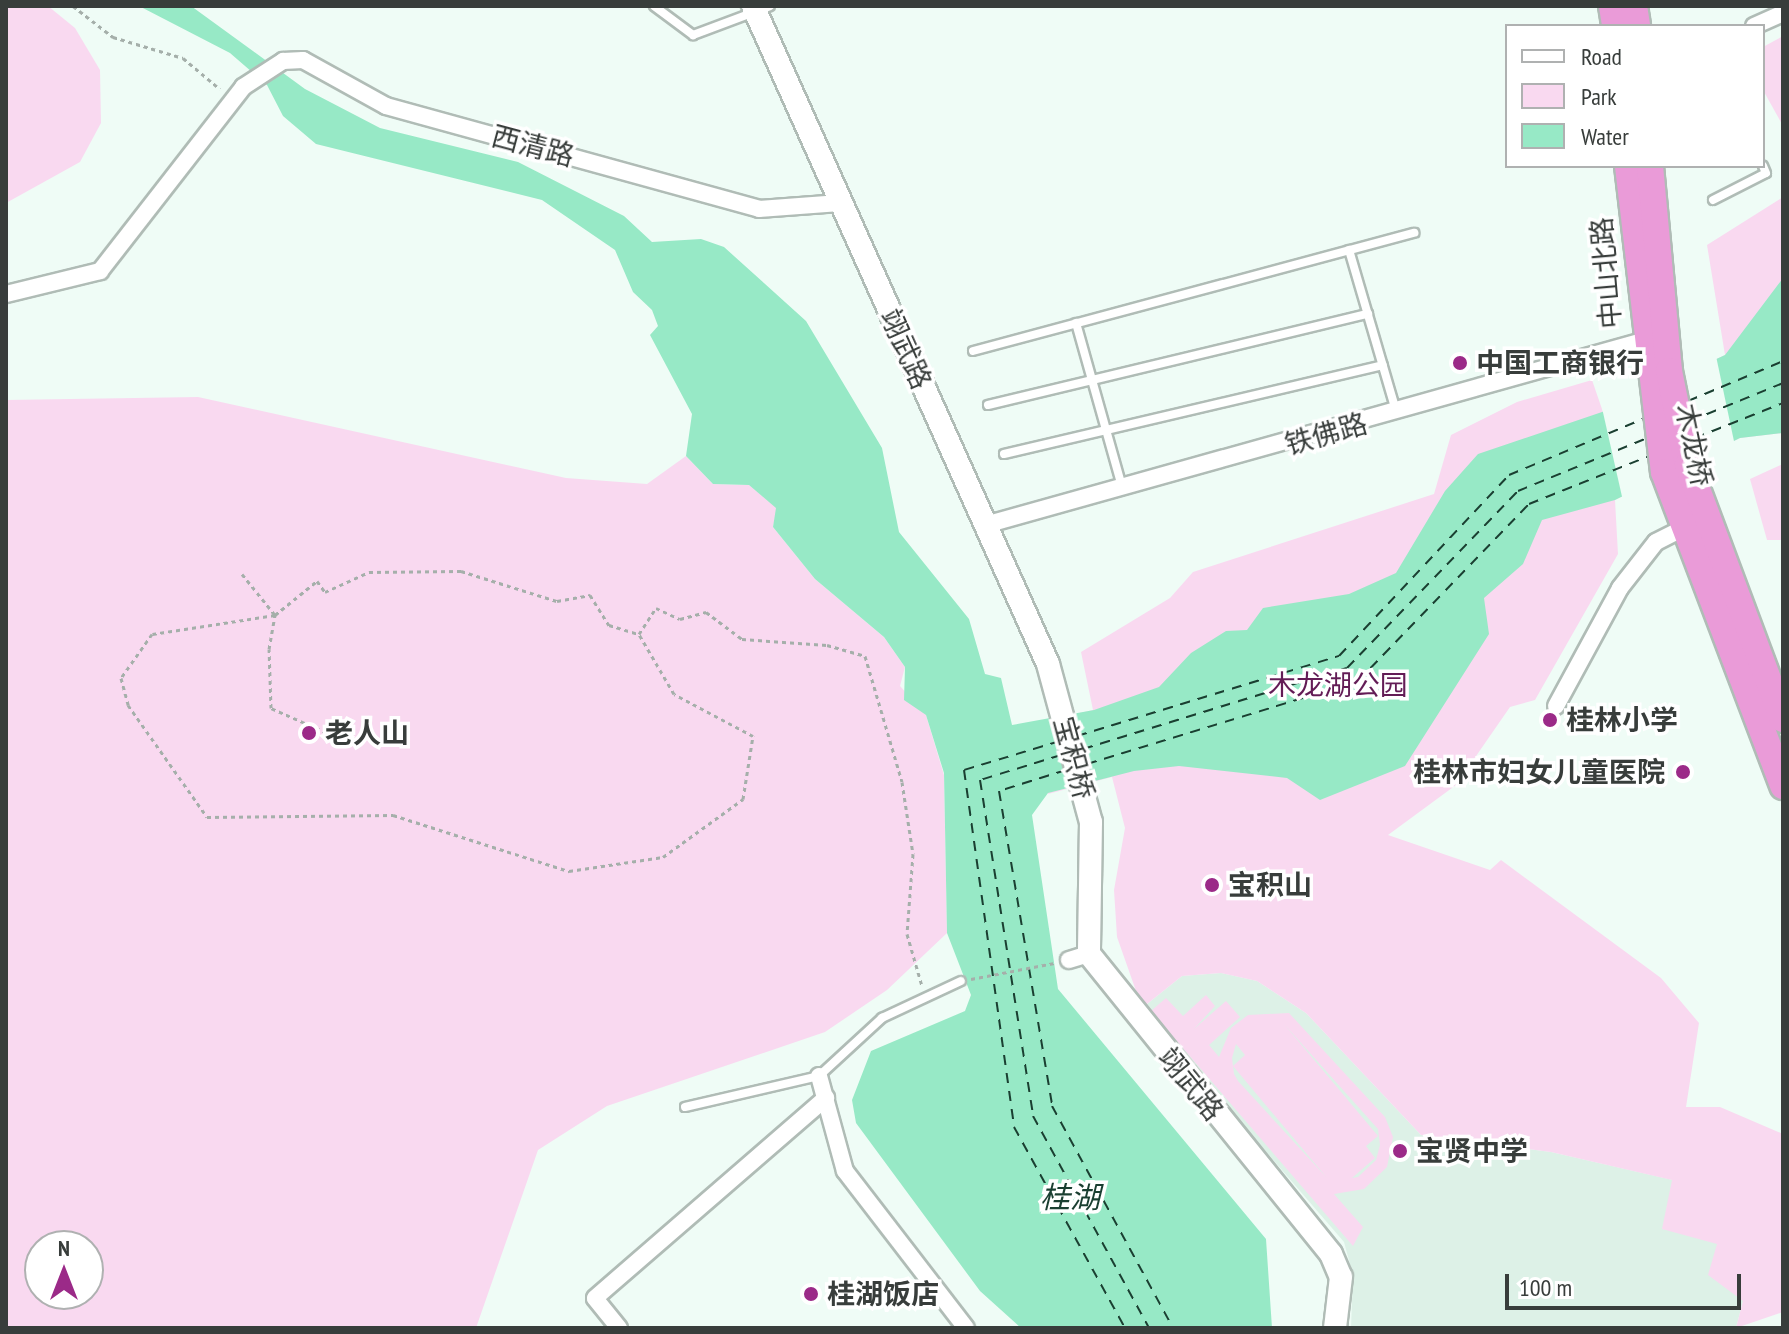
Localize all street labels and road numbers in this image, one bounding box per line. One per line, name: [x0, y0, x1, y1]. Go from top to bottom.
street label: 西清路: [488, 119, 578, 173]
street label: 中山北路: [1584, 216, 1628, 330]
street label: 翊武路: [874, 304, 938, 394]
street label: 木龙桥: [1669, 400, 1719, 490]
street label: 铁佛路: [1281, 406, 1371, 462]
street label: 宝积桥: [1047, 713, 1101, 803]
street label: 翊武路: [1152, 1041, 1230, 1127]

